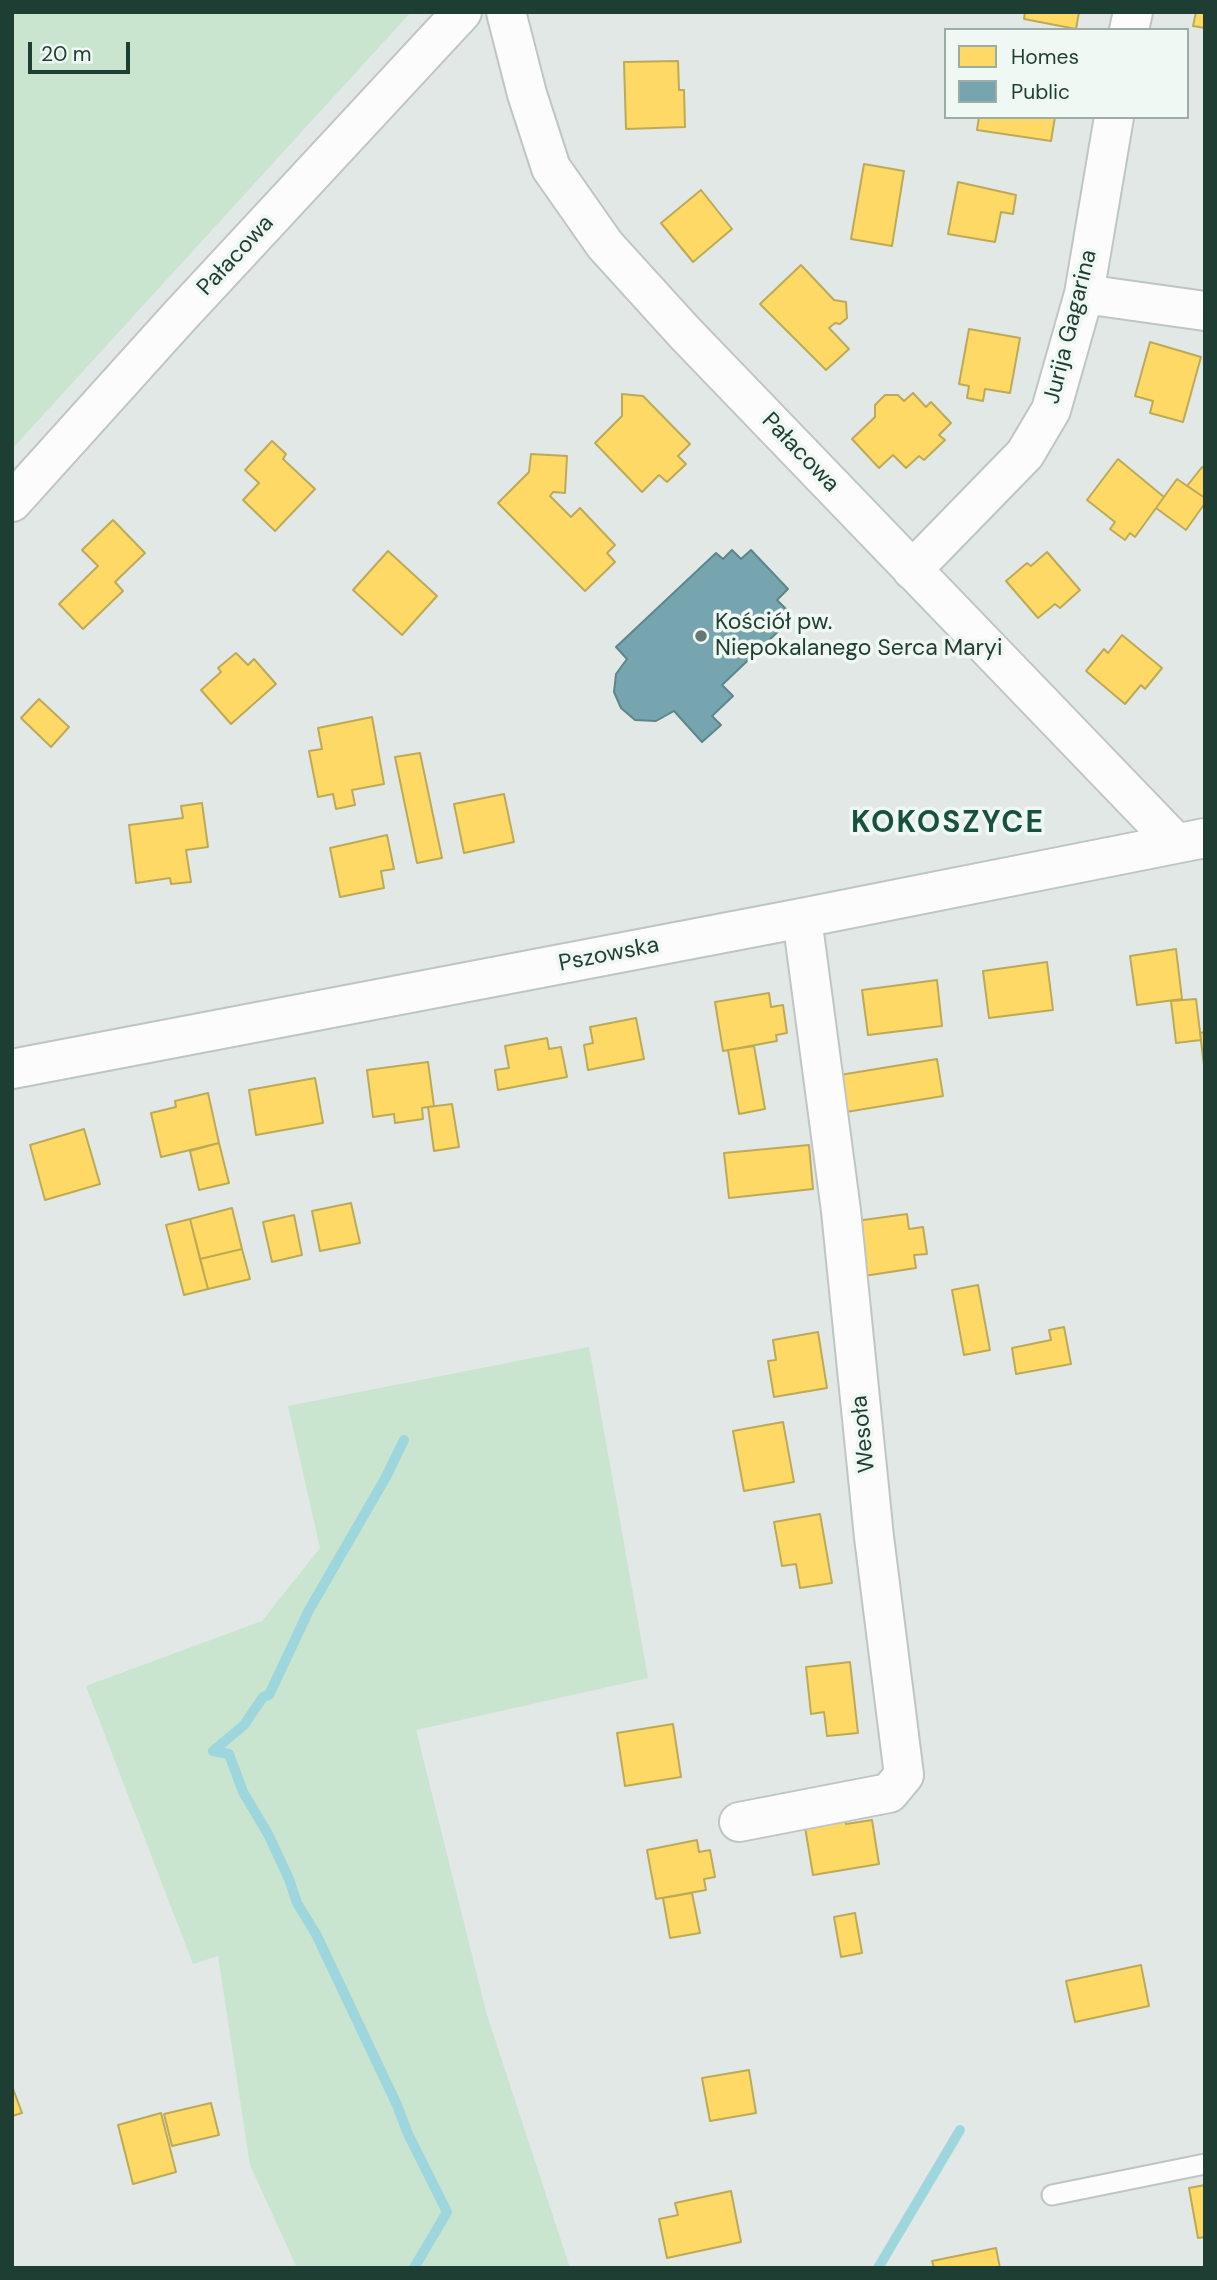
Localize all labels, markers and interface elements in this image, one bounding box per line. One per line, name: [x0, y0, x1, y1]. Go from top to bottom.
scale bar: [32, 28, 133, 72]
legend: [944, 28, 1189, 119]
text: 20 m: [41, 40, 92, 68]
text: Homes: [1011, 43, 1079, 71]
text: Public: [1011, 78, 1070, 106]
street label: Pałacowa: [192, 210, 280, 302]
street label: Jurija Gagarina: [1038, 247, 1104, 407]
street label: Pałacowa: [755, 408, 845, 498]
place label: Kościół pw. Niepokalanego Serca Maryi: [715, 609, 1002, 663]
marker: Kościół pw. Niepokalanego Serca Maryi: [693, 628, 709, 644]
district label: KOKOSZYCE: [852, 806, 1044, 842]
street label: Pszowska: [556, 932, 662, 978]
street label: Wesoła: [846, 1394, 882, 1474]

